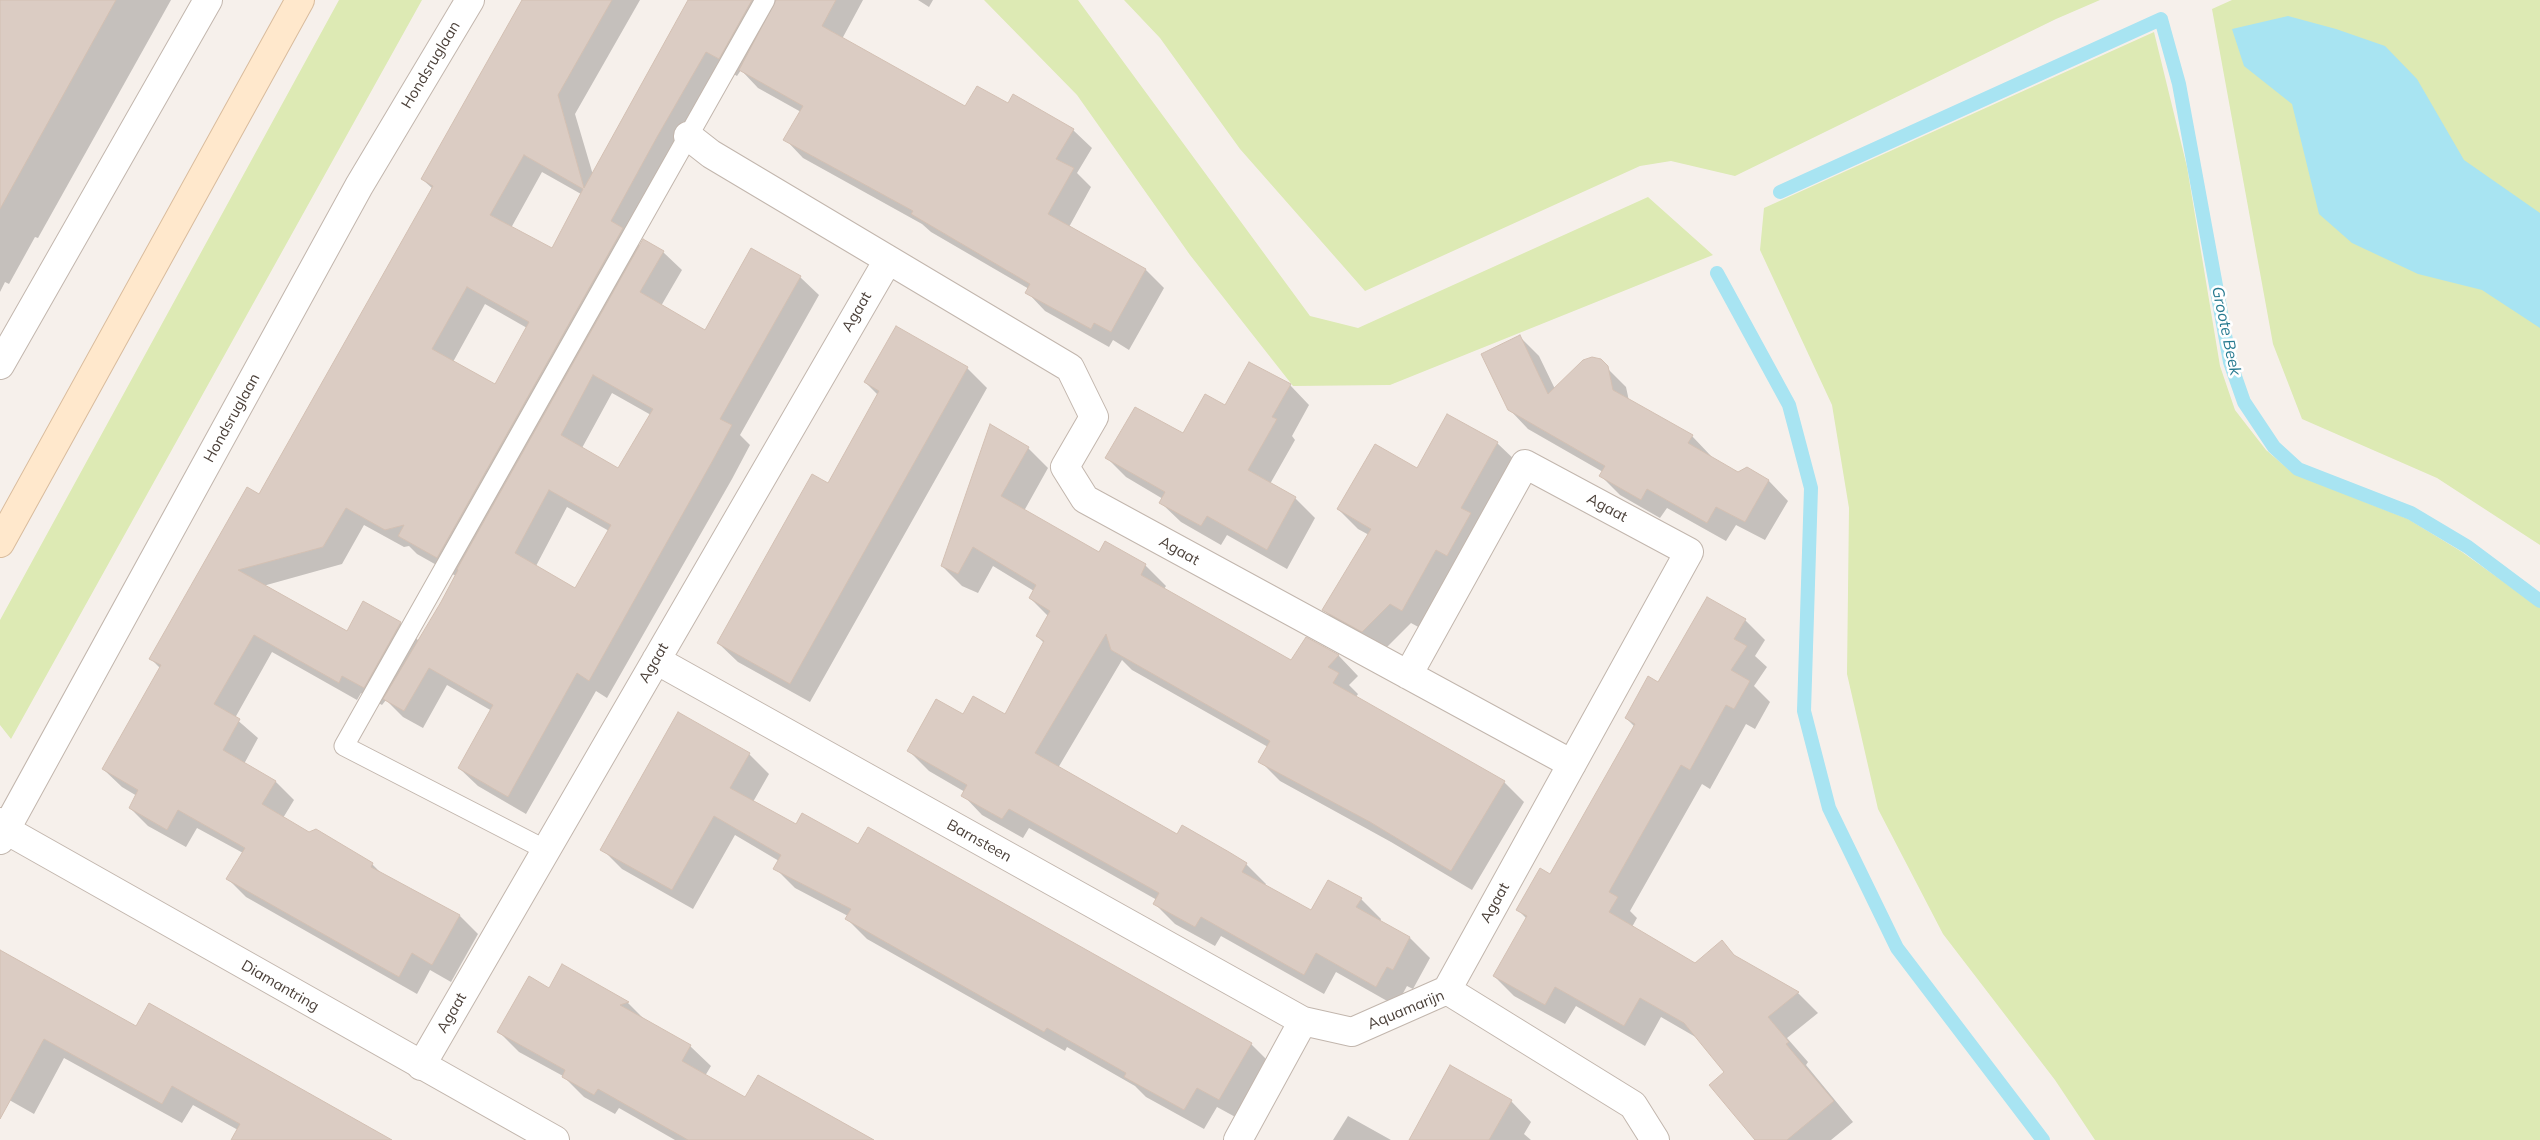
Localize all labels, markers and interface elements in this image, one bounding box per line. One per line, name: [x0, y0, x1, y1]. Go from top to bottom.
street label: Hondsruglaan: [398, 18, 464, 112]
water label: Groote Beek: [2207, 285, 2245, 377]
street label: Agaat: [838, 289, 876, 335]
street label: Hondsruglaan: [200, 370, 264, 466]
street label: Agaat: [1584, 490, 1630, 526]
street label: Agaat: [1156, 533, 1202, 569]
street label: Agaat: [635, 640, 673, 686]
street label: Barnsteen: [944, 816, 1014, 866]
street label: Agaat: [1477, 880, 1513, 926]
street label: Diamantring: [238, 956, 322, 1016]
street label: Aquamarijn: [1365, 986, 1447, 1034]
street label: Agaat: [433, 990, 471, 1036]

